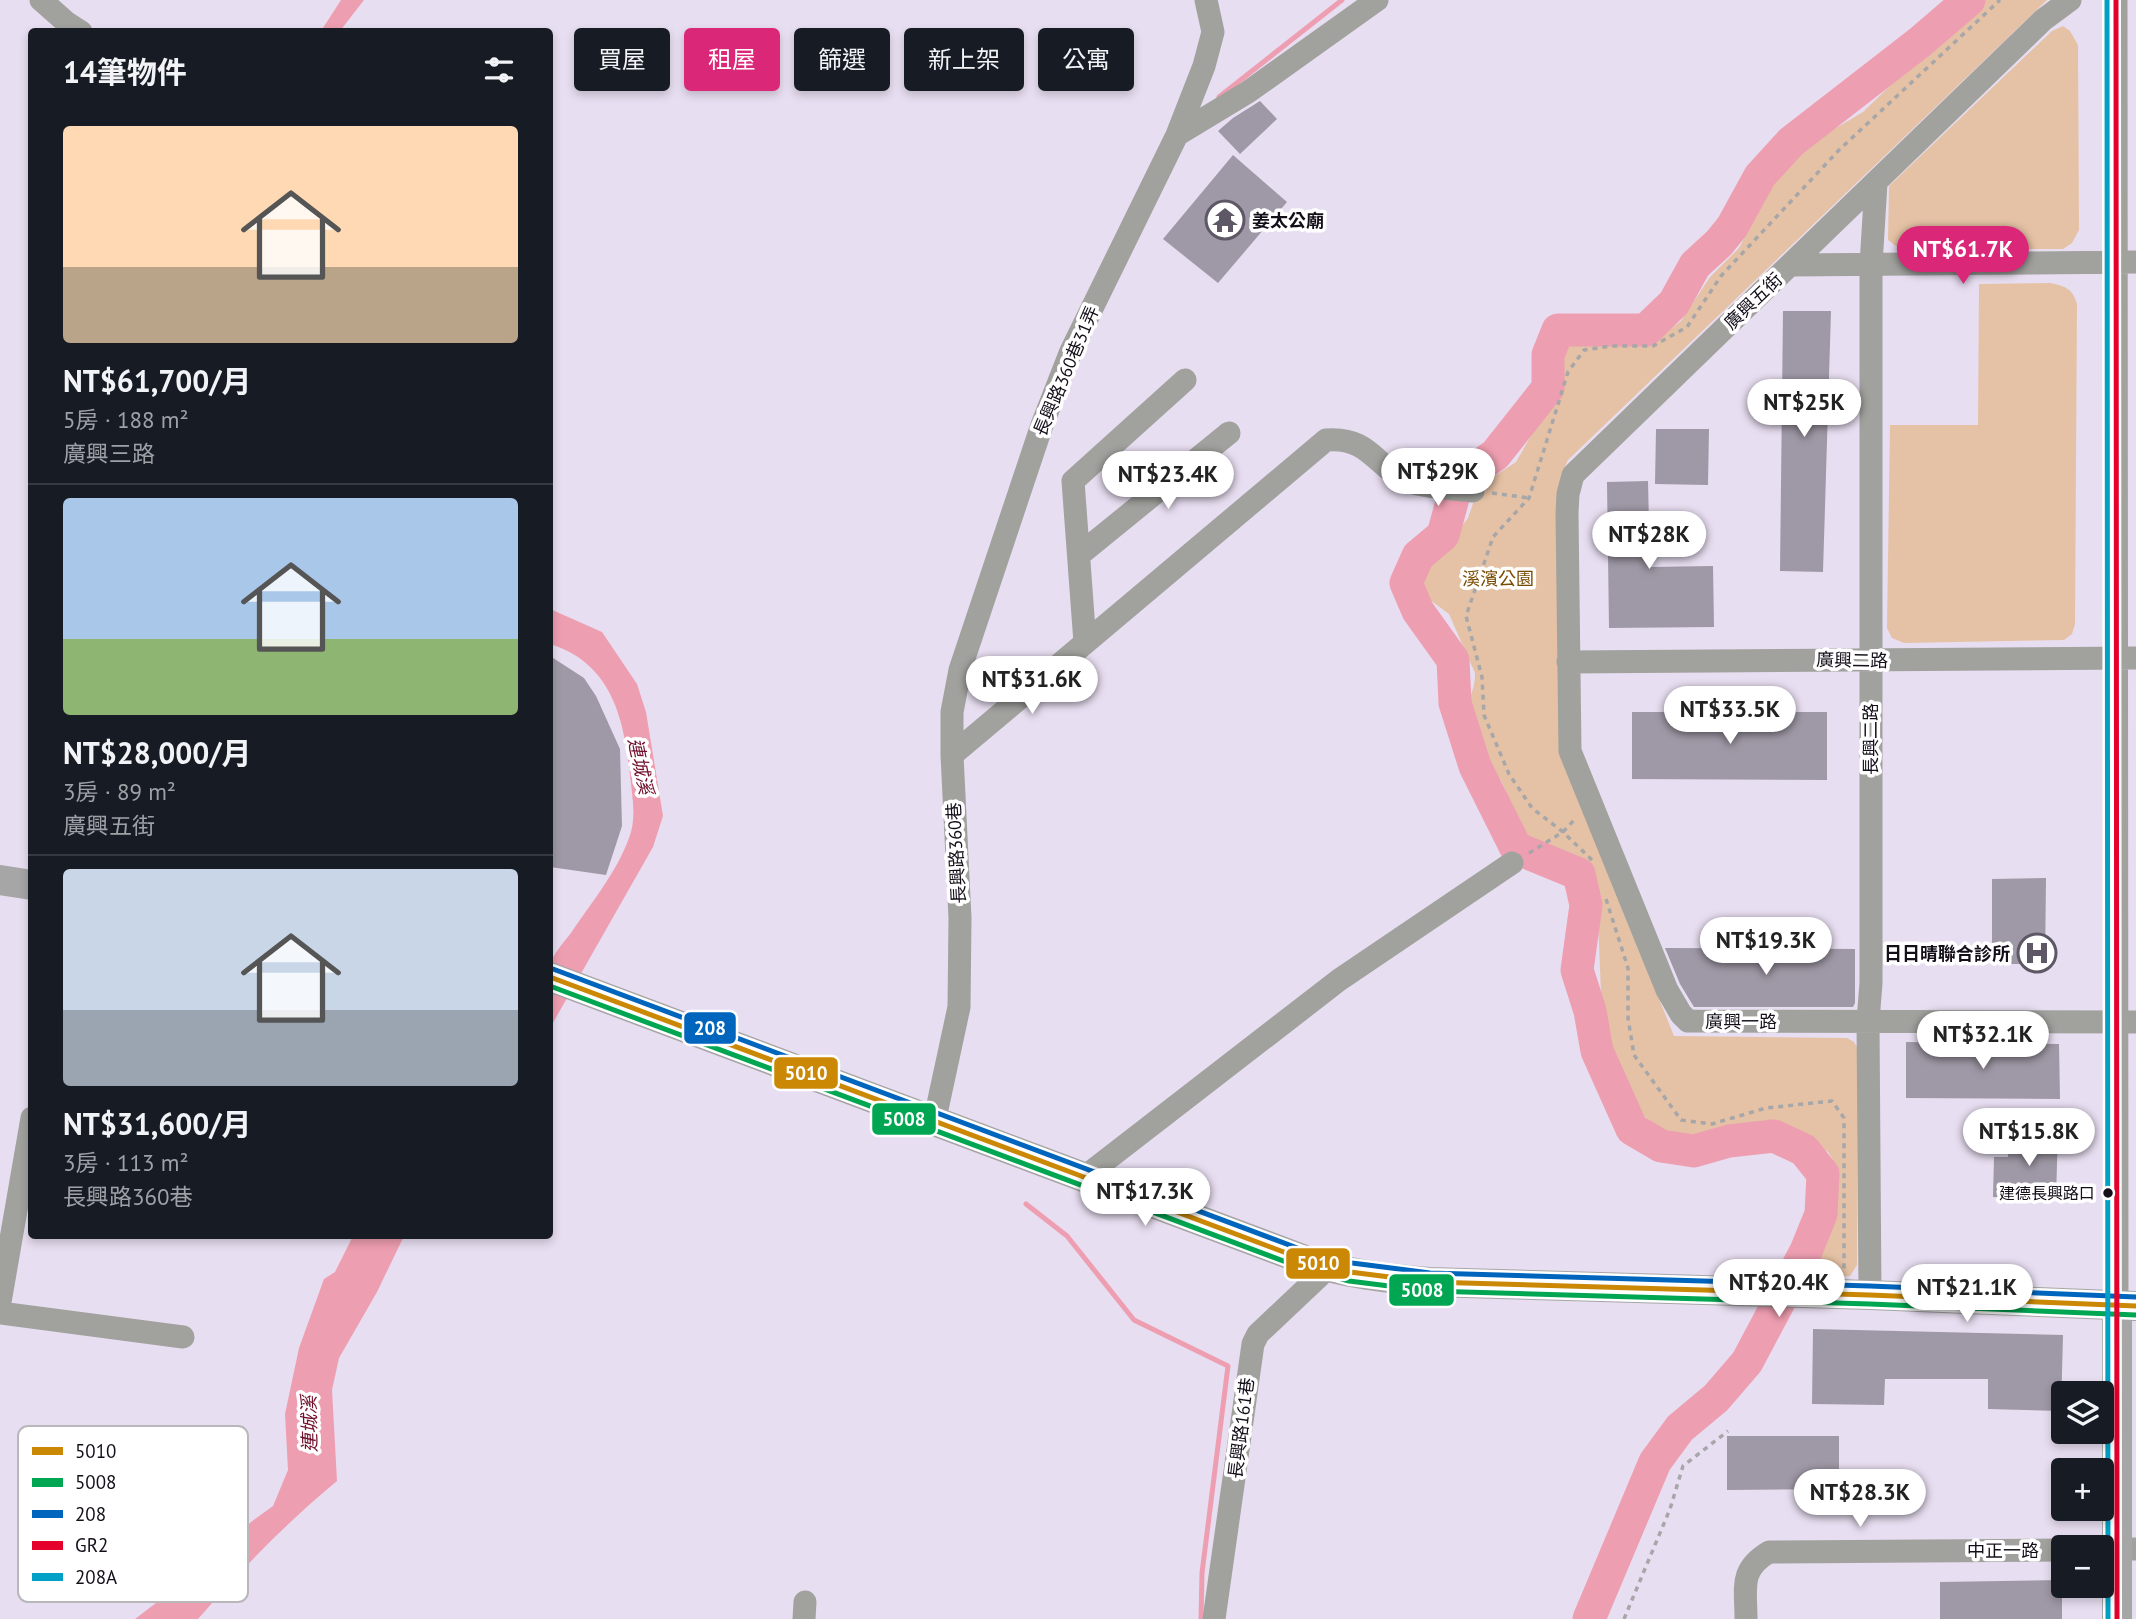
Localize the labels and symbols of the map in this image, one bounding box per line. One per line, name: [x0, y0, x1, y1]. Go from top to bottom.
temple icon: 姜太公廟: [1204, 199, 1246, 241]
place label: 姜太公廟: [1252, 209, 1324, 232]
pin: NT$61.7K: [1891, 226, 2035, 286]
street label: 廣興五街: [1719, 268, 1787, 334]
street label: 長興路360巷31弄: [1028, 303, 1104, 439]
pin: NT$25K: [1747, 380, 1861, 439]
pin: NT$29K: [1381, 448, 1495, 508]
pin: NT$23.4K: [1096, 452, 1240, 511]
pin: NT$28K: [1592, 512, 1706, 571]
park label: 溪濱公園: [1462, 567, 1534, 590]
street label: 廣興二路: [1816, 648, 1888, 672]
pin: NT$31.6K: [960, 656, 1104, 716]
pin: NT$33.5K: [1658, 686, 1802, 746]
street label: 長興二路: [1859, 703, 1882, 775]
water label: 連城溪: [623, 736, 659, 799]
street label: 長興路360巷: [942, 802, 970, 904]
pin: NT$19.3K: [1694, 918, 1838, 977]
hospital icon: 日日晴聯合診所: [2016, 932, 2058, 974]
place label: 日日晴聯合診所: [1884, 942, 2010, 965]
street label: 廣興一路: [1705, 1010, 1777, 1033]
line badge: 208: [683, 1011, 737, 1045]
pin: NT$32.1K: [1911, 1012, 2055, 1071]
text: 208: [694, 1016, 726, 1040]
line badge: 5010: [773, 1056, 839, 1090]
text: 5010: [784, 1061, 828, 1085]
line badge: 5008: [871, 1102, 937, 1136]
text: 5008: [882, 1107, 926, 1131]
pin: NT$15.8K: [1957, 1108, 2101, 1168]
pin: NT$17.3K: [1073, 1168, 1217, 1228]
place label: 建德長興路口: [1999, 1183, 2095, 1203]
marker: 建德長興路口: [2101, 1186, 2115, 1200]
line badge: 5010: [1285, 1247, 1351, 1280]
text: 5010: [1296, 1251, 1340, 1275]
pin: NT$20.4K: [1707, 1260, 1851, 1319]
pin: NT$21.1K: [1895, 1264, 2039, 1324]
line badge: 5008: [1388, 1273, 1455, 1307]
text: 5008: [1400, 1278, 1444, 1302]
street label: 長興路161巷: [1223, 1376, 1259, 1480]
water label: 連城溪: [296, 1392, 321, 1453]
legend: [18, 1426, 248, 1602]
text: 5010: [75, 1439, 116, 1463]
text: 5008: [75, 1470, 116, 1494]
pin: NT$28.3K: [1788, 1470, 1932, 1529]
text: 208: [75, 1502, 106, 1526]
text: GR2: [75, 1533, 108, 1557]
street label: 中正一路: [1967, 1539, 2039, 1562]
text: 208A: [75, 1565, 117, 1589]

